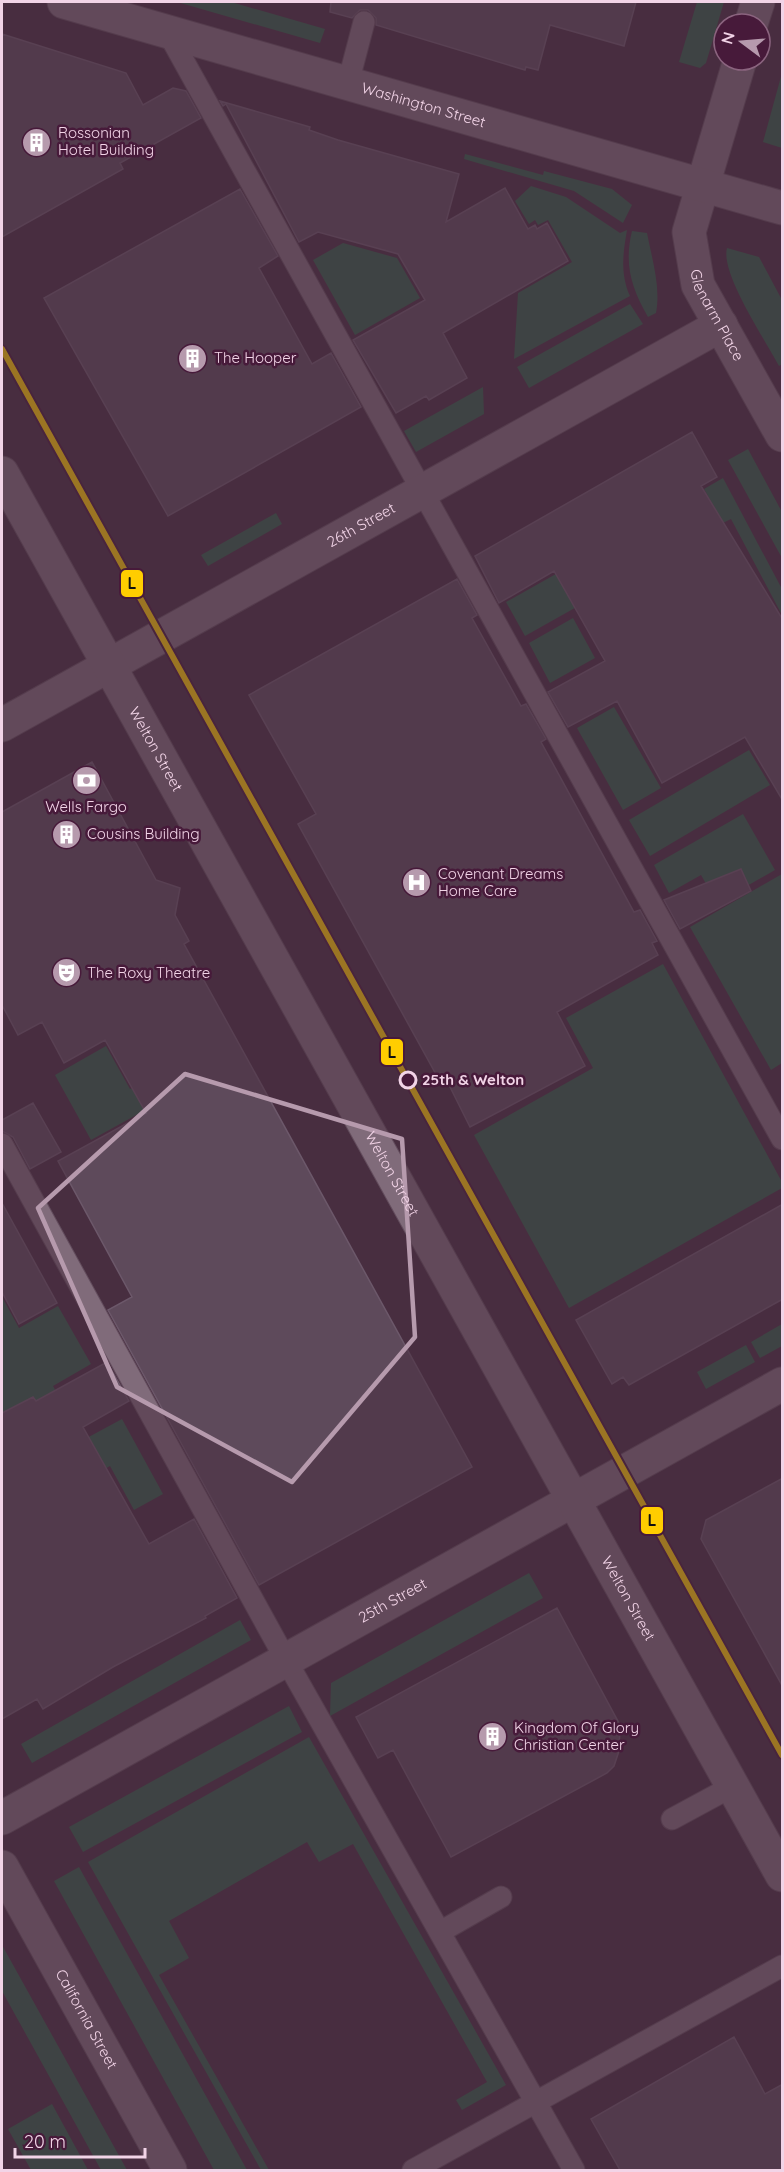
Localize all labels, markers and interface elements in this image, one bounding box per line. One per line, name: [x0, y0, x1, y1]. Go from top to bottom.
north arrow: [712, 12, 772, 72]
text: N: [716, 29, 739, 46]
street label: Washington Street: [359, 78, 488, 131]
place label: Rossonian Hotel Building: [58, 123, 154, 159]
building icon: Rossonian Hotel Building: [21, 126, 53, 158]
street label: Glenarm Place: [686, 268, 749, 364]
building icon: The Hooper: [177, 342, 209, 374]
place label: The Hooper: [214, 348, 297, 367]
street label: 26th Street: [323, 498, 398, 551]
line badge: L: [120, 569, 144, 598]
text: L: [128, 573, 137, 593]
street label: Welton Street: [125, 703, 187, 795]
bank icon: Wells Fargo: [70, 764, 102, 796]
place label: Wells Fargo: [45, 797, 127, 816]
building icon: Cousins Building: [50, 818, 82, 850]
place label: Cousins Building: [87, 824, 200, 843]
place label: Covenant Dreams Home Care: [438, 864, 563, 900]
hospital icon: Covenant Dreams Home Care: [401, 867, 433, 899]
theatre icon: The Roxy Theatre: [50, 957, 82, 989]
place label: The Roxy Theatre: [87, 963, 210, 982]
line badge: L: [380, 1038, 404, 1066]
text: L: [388, 1042, 397, 1062]
place label: 25th & Welton: [422, 1070, 524, 1089]
marker: 25th & Welton: [399, 1071, 417, 1089]
street label: Welton Street: [361, 1128, 424, 1219]
line badge: L: [640, 1506, 664, 1535]
text: L: [648, 1510, 657, 1530]
street label: Welton Street: [597, 1553, 660, 1644]
street label: 25th Street: [355, 1574, 430, 1627]
place label: Kingdom Of Glory Christian Center: [514, 1718, 639, 1754]
building icon: Kingdom Of Glory Christian Center: [477, 1721, 509, 1753]
street label: California Street: [51, 1966, 122, 2072]
scale bar: [15, 2121, 146, 2159]
text: 20 m: [24, 2130, 66, 2153]

